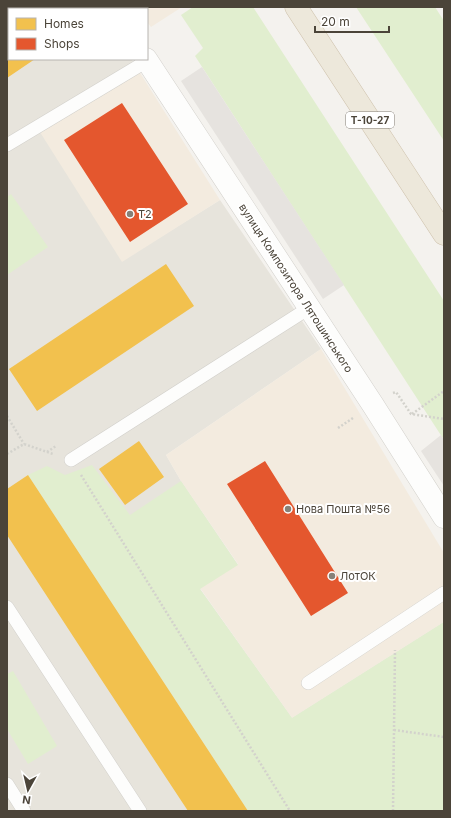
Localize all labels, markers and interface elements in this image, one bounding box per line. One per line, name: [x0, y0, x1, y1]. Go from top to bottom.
legend: [8, 8, 148, 60]
scale bar: [315, 8, 389, 34]
text: 20 m: [321, 14, 350, 29]
text: Homes: [44, 16, 84, 31]
text: Shops: [44, 36, 80, 51]
road number: Т-10-27: [346, 112, 394, 128]
street label: вулиця Композитора Лятошинського: [236, 201, 356, 376]
place label: T2: [138, 207, 152, 221]
marker: T2: [125, 209, 135, 219]
place label: Нова Пошта №56: [296, 502, 390, 516]
marker: Нова Пошта №56: [283, 504, 293, 514]
place label: ЛотОК: [340, 569, 376, 583]
marker: ЛотОК: [327, 571, 337, 581]
north arrow: [8, 770, 48, 810]
text: N: [21, 792, 32, 807]

